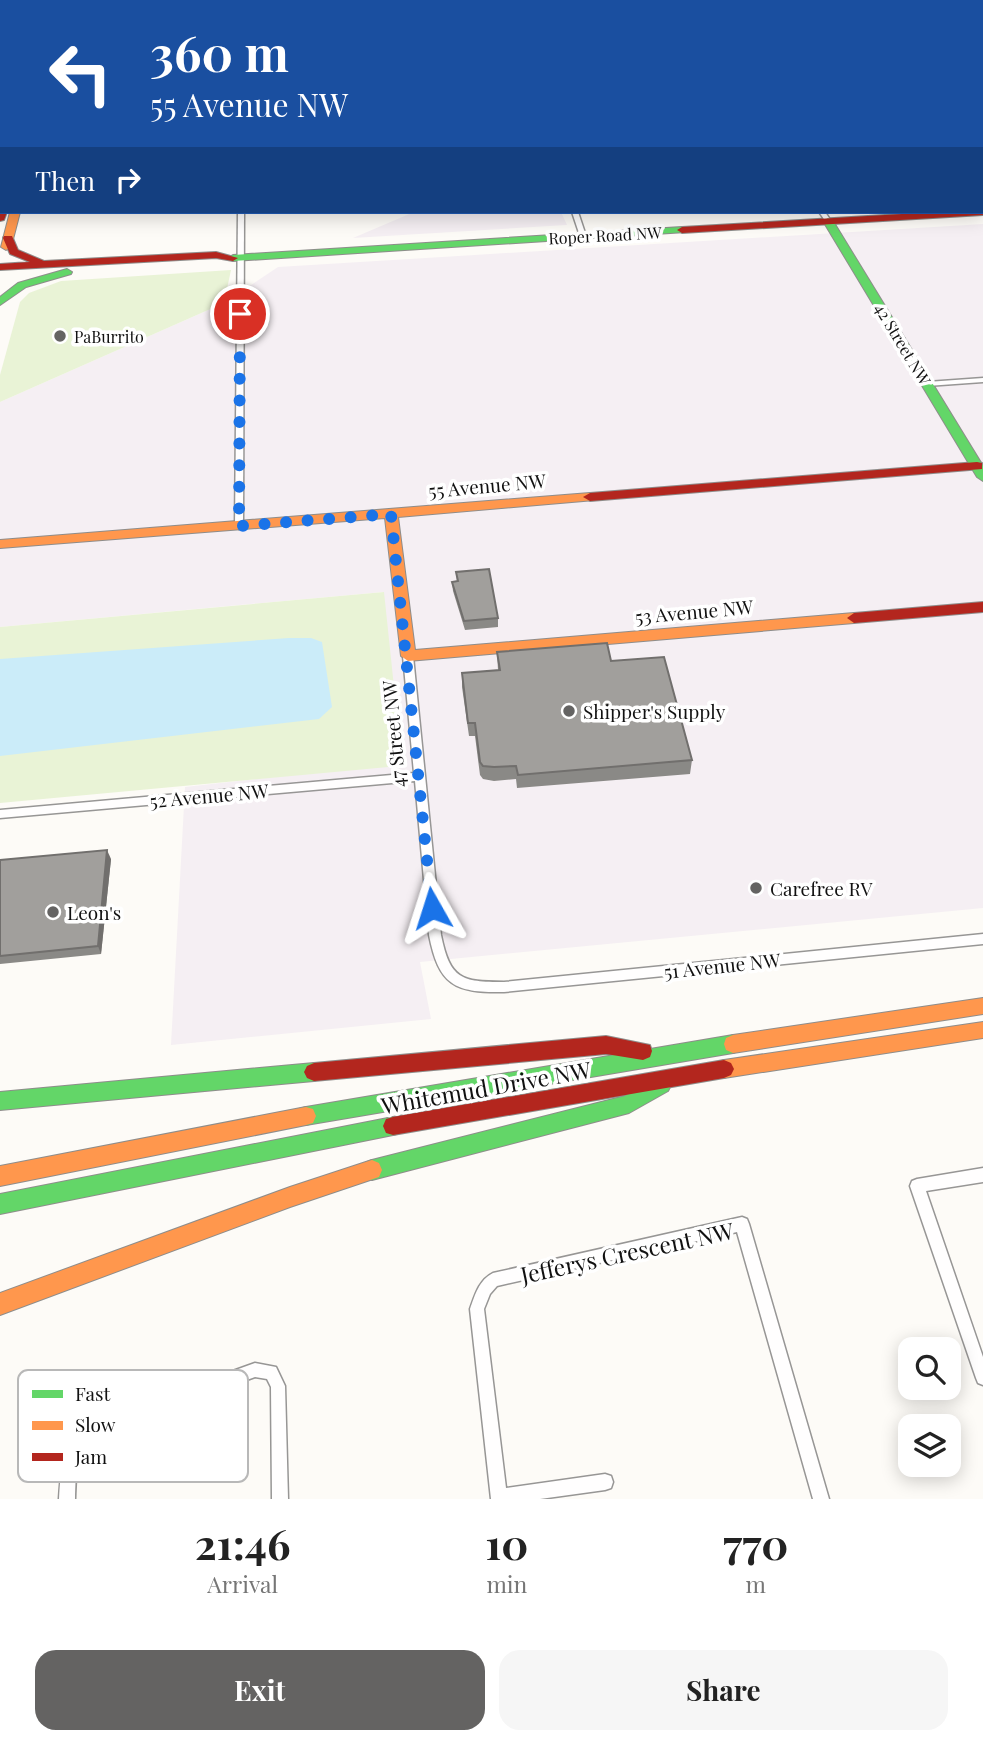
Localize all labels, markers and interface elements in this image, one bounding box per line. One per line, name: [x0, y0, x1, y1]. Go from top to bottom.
text: 360 m: [150, 19, 289, 84]
icon: left: [35, 28, 126, 119]
text: 55 Avenue NW: [150, 82, 348, 125]
icon: right: [109, 161, 147, 199]
text: Then: [35, 163, 95, 198]
street label: Roper Road NW: [548, 222, 663, 248]
pin: [210, 284, 270, 344]
icon: arrive: [221, 295, 259, 333]
street label: 42 Street NW: [870, 299, 936, 389]
place label: PaBurrito: [74, 326, 144, 347]
marker: PaBurrito: [52, 328, 68, 344]
street label: 55 Avenue NW: [427, 467, 548, 503]
street label: 53 Avenue NW: [634, 593, 755, 629]
street label: 47 Street NW: [375, 679, 411, 789]
place label: Shipper's Supply: [583, 698, 726, 724]
marker: Shipper's Supply: [561, 703, 577, 719]
street label: 52 Avenue NW: [149, 777, 270, 813]
position arrow: [395, 871, 469, 945]
place label: Carefree RV: [770, 875, 873, 901]
marker: Carefree RV: [748, 880, 764, 896]
place label: Leon's: [67, 899, 121, 925]
marker: Leon's: [45, 904, 61, 920]
street label: 51 Avenue NW: [662, 946, 782, 984]
street label: Whitemud Drive NW: [378, 1053, 594, 1121]
street label: Jefferys Crescent NW: [517, 1214, 737, 1290]
map controls: [898, 1337, 961, 1477]
button: search: [898, 1337, 961, 1400]
legend: [18, 1370, 248, 1482]
text: Fast: [75, 1380, 111, 1406]
text: Slow: [75, 1411, 116, 1437]
button: layers: [898, 1414, 961, 1477]
text: Jam: [74, 1443, 107, 1469]
text: 21:46: [195, 1515, 291, 1571]
text: 10: [485, 1515, 528, 1571]
text: 770: [723, 1515, 788, 1571]
text: Arrival: [207, 1568, 278, 1599]
text: min: [486, 1568, 527, 1599]
text: m: [745, 1568, 766, 1599]
button: Exit: [35, 1650, 485, 1730]
button: Share: [499, 1650, 948, 1730]

